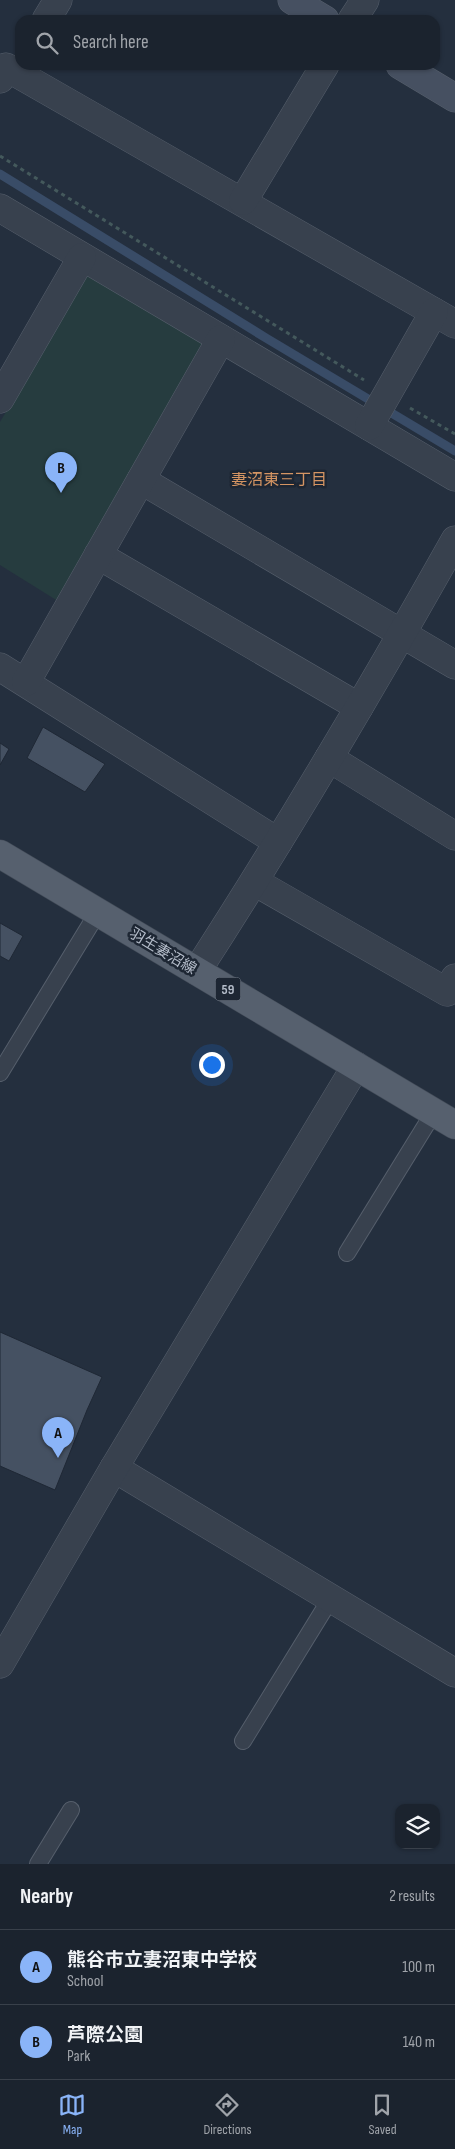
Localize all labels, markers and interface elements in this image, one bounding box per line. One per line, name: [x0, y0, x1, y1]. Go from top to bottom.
search box: [15, 15, 440, 70]
icon: search: [33, 29, 61, 57]
text: Search here: [73, 31, 149, 54]
pin: B: [45, 452, 77, 493]
district label: 妻沼東三丁目: [231, 471, 327, 490]
street label: 羽生妻沼線: [126, 924, 200, 979]
road number: 59: [216, 978, 240, 1001]
your location: [199, 1052, 225, 1078]
pin: A: [42, 1417, 74, 1458]
map controls: [395, 1804, 440, 1849]
button: layers: [395, 1804, 440, 1849]
text: Nearby: [20, 1884, 73, 1909]
text: 2 results: [389, 1887, 435, 1906]
text: 熊谷市立妻沼東中学校: [67, 1949, 257, 1972]
text: A: [32, 1958, 40, 1977]
text: 100 m: [402, 1958, 435, 1977]
text: School: [67, 1972, 103, 1991]
text: 芦際公園: [67, 2024, 143, 2047]
text: B: [32, 2033, 40, 2052]
text: 140 m: [403, 2033, 435, 2052]
text: Park: [67, 2047, 90, 2066]
tab: Map: [58, 2091, 86, 2138]
tab: Directions: [203, 2091, 252, 2138]
tab: Saved: [368, 2091, 397, 2138]

